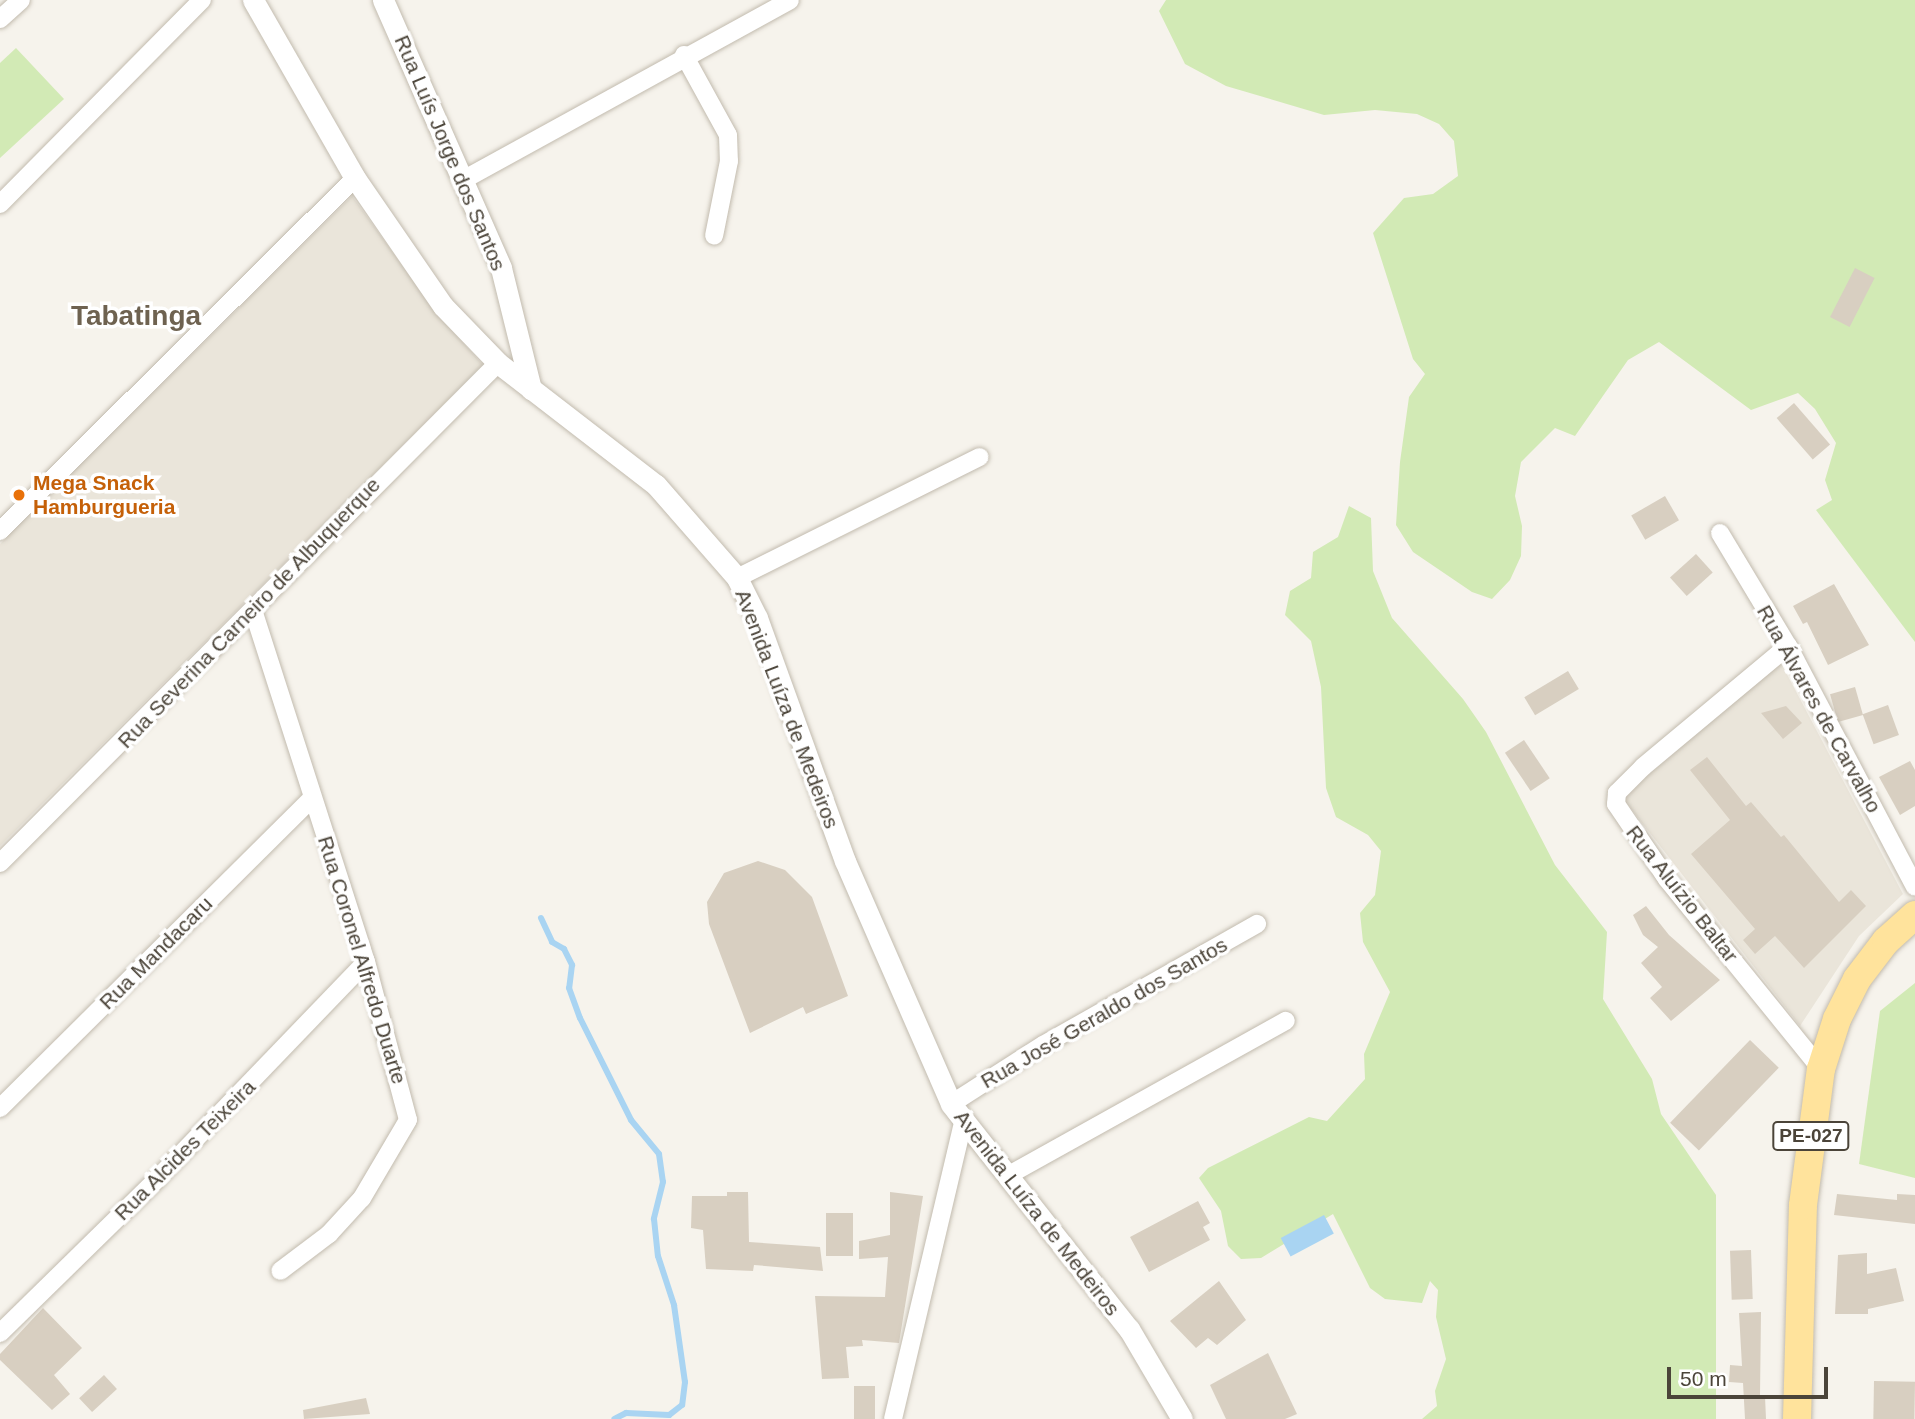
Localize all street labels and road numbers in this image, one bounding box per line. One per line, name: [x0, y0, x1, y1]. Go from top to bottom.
street label: Rua Luís Jorge dos Santos: [389, 31, 511, 275]
street label: Rua Severina Carneiro de Albuquerque: [112, 472, 386, 754]
street label: Avenida Luíza de Medeiros: [730, 586, 844, 832]
street label: Rua Álvares de Carvalho: [1751, 601, 1887, 817]
street label: Rua Aluízio Baltar: [1620, 820, 1744, 968]
street label: Rua Coronel Alfredo Duarte: [312, 832, 412, 1088]
street label: Rua Mandacaru: [94, 891, 218, 1015]
street label: Rua José Geraldo dos Santos: [976, 932, 1232, 1094]
street label: Rua Alcides Teixeira: [109, 1074, 261, 1226]
street label: Avenida Luíza de Medeiros: [949, 1105, 1125, 1321]
road number: PE-027: [1771, 1120, 1851, 1152]

